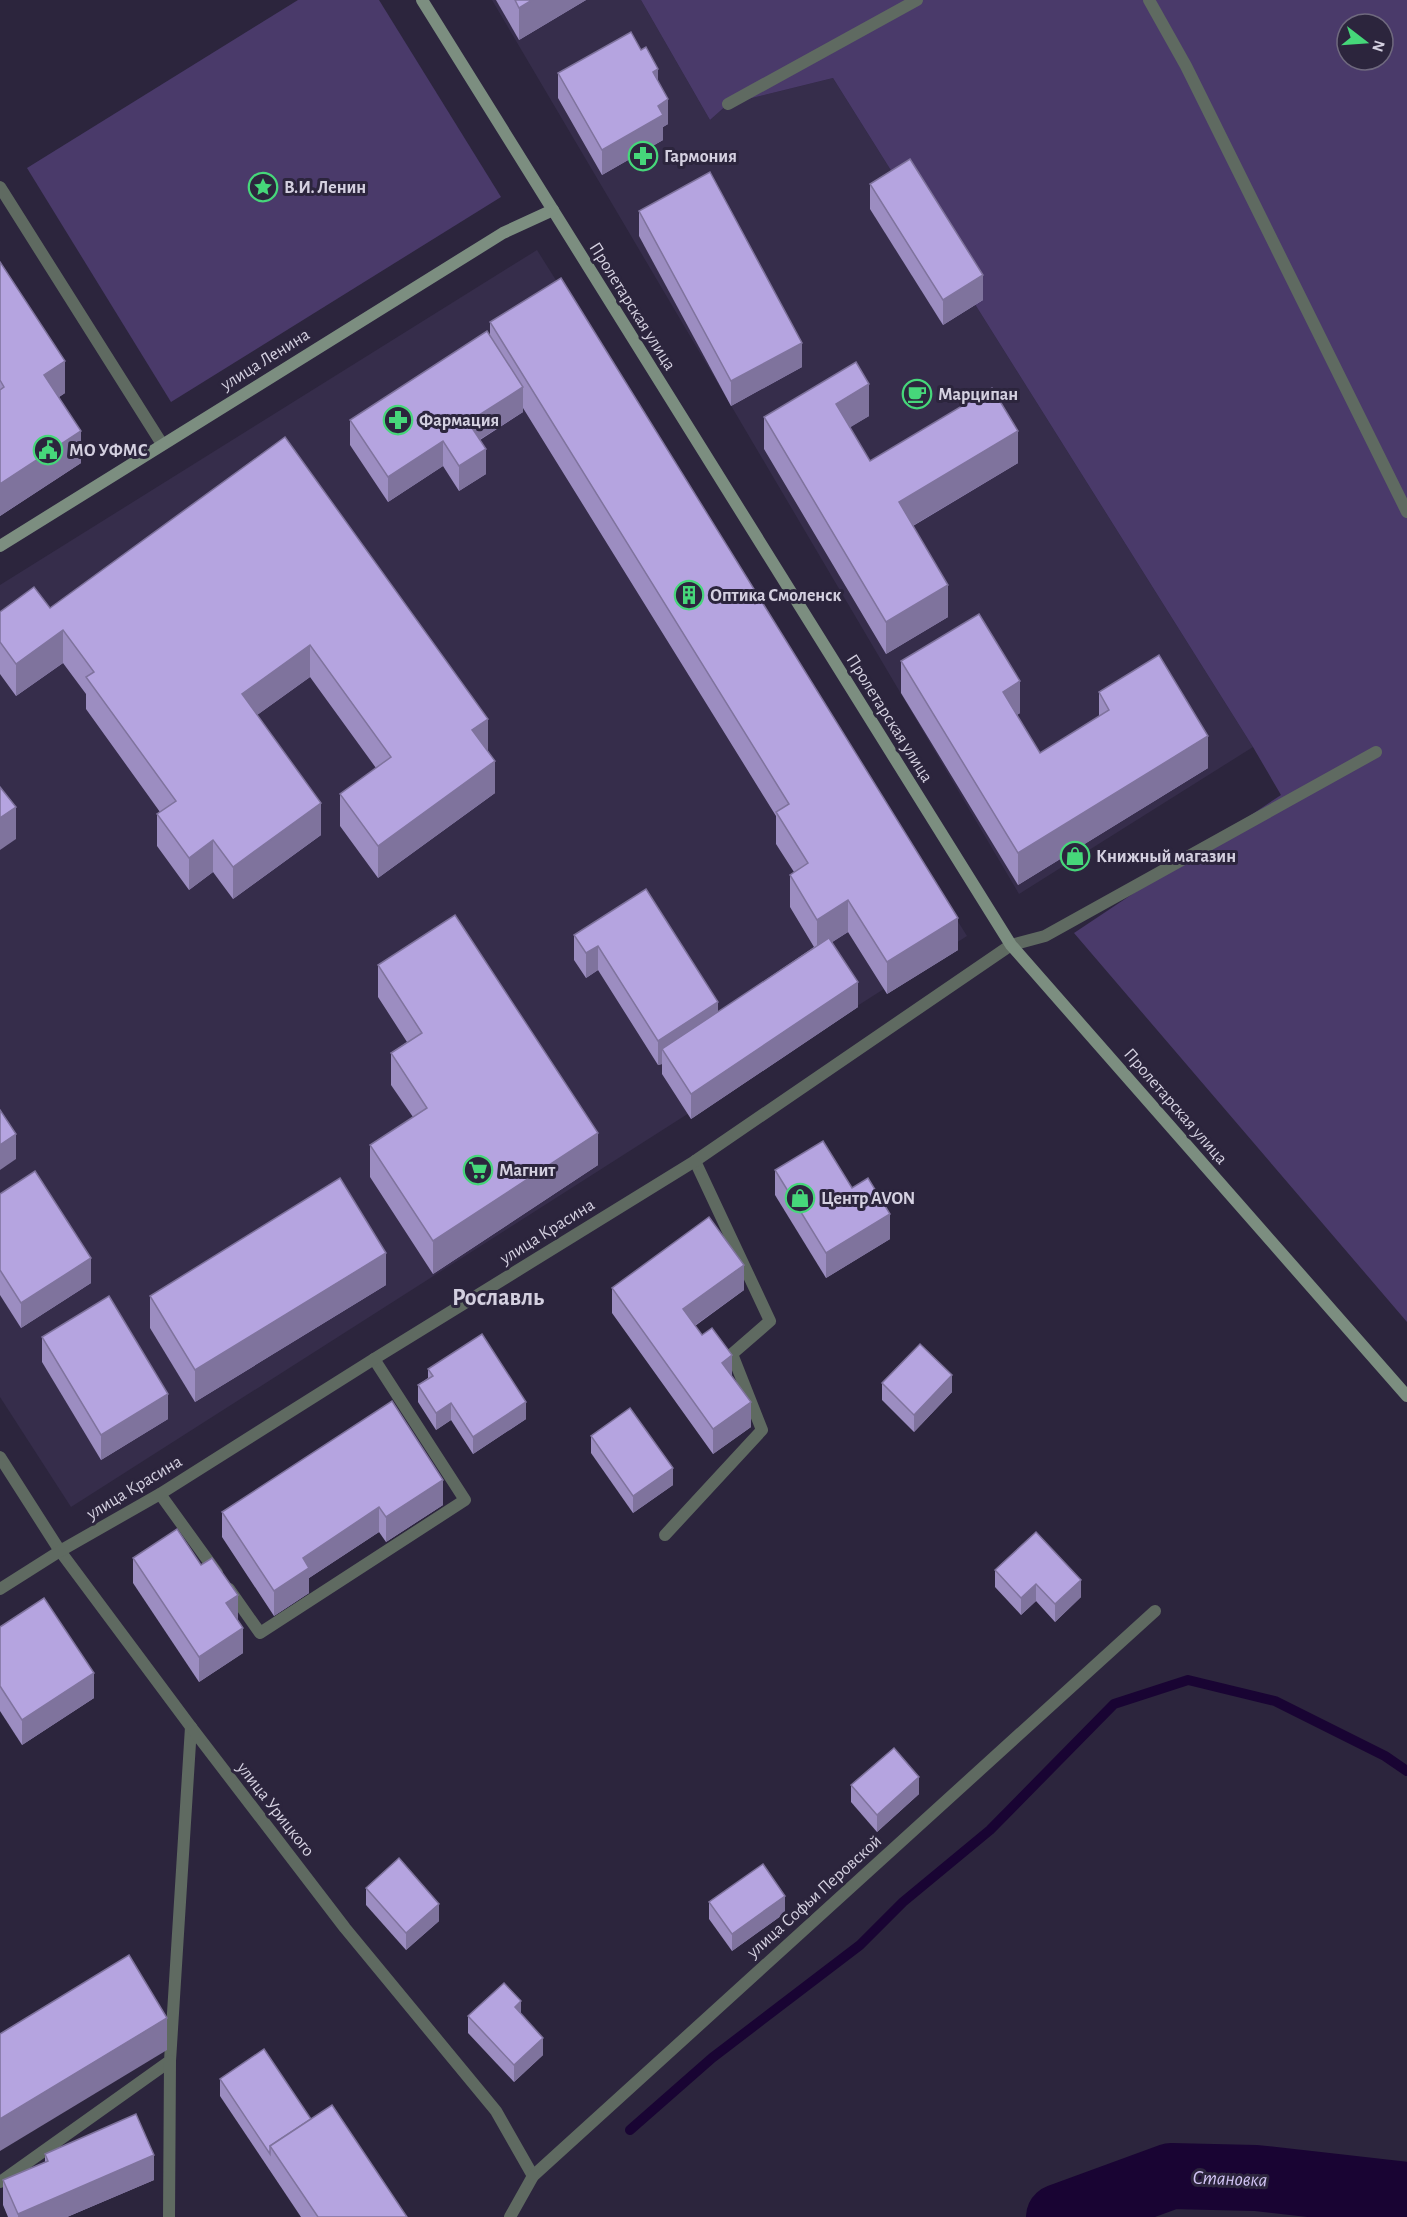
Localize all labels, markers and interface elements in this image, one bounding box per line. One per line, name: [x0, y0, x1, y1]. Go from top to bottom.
north arrow: [1335, 12, 1395, 72]
text: N: [1369, 38, 1388, 54]
pharmacy icon: Гармония: [627, 140, 659, 172]
place label: Гармония: [664, 148, 737, 166]
place icon: В.И. Ленин: [247, 171, 279, 203]
place label: В.И. Ленин: [284, 179, 366, 197]
street label: Пролетарская улица: [585, 239, 679, 374]
street label: улица Ленина: [217, 325, 313, 395]
cafe icon: Марципан: [901, 378, 933, 410]
place label: Марципан: [938, 386, 1018, 404]
pharmacy icon: Фармация: [382, 404, 414, 436]
place label: Фармация: [419, 412, 499, 430]
public building icon: МО УФМС: [32, 434, 64, 466]
place label: МО УФМС: [69, 442, 148, 460]
building icon: Оптика Смоленск: [673, 579, 705, 611]
place label: Оптика Смоленск: [710, 587, 841, 605]
street label: Пролетарская улица: [842, 651, 936, 786]
shop icon: Книжный магазин: [1059, 840, 1091, 872]
place label: Книжный магазин: [1096, 848, 1236, 866]
street label: Пролетарская улица: [1120, 1045, 1230, 1168]
supermarket icon: Магнит: [462, 1154, 494, 1186]
place label: Магнит: [499, 1162, 556, 1180]
shop icon: Центр AVON: [784, 1182, 816, 1214]
place label: Центр AVON: [821, 1190, 915, 1208]
street label: улица Красина: [496, 1196, 598, 1269]
district label: Рославль: [452, 1286, 544, 1310]
street label: улица Красина: [83, 1452, 185, 1524]
street label: улица Урицкого: [232, 1758, 317, 1860]
street label: улица Софьи Перовской: [743, 1832, 885, 1962]
water label: Становка: [1192, 2168, 1268, 2190]

